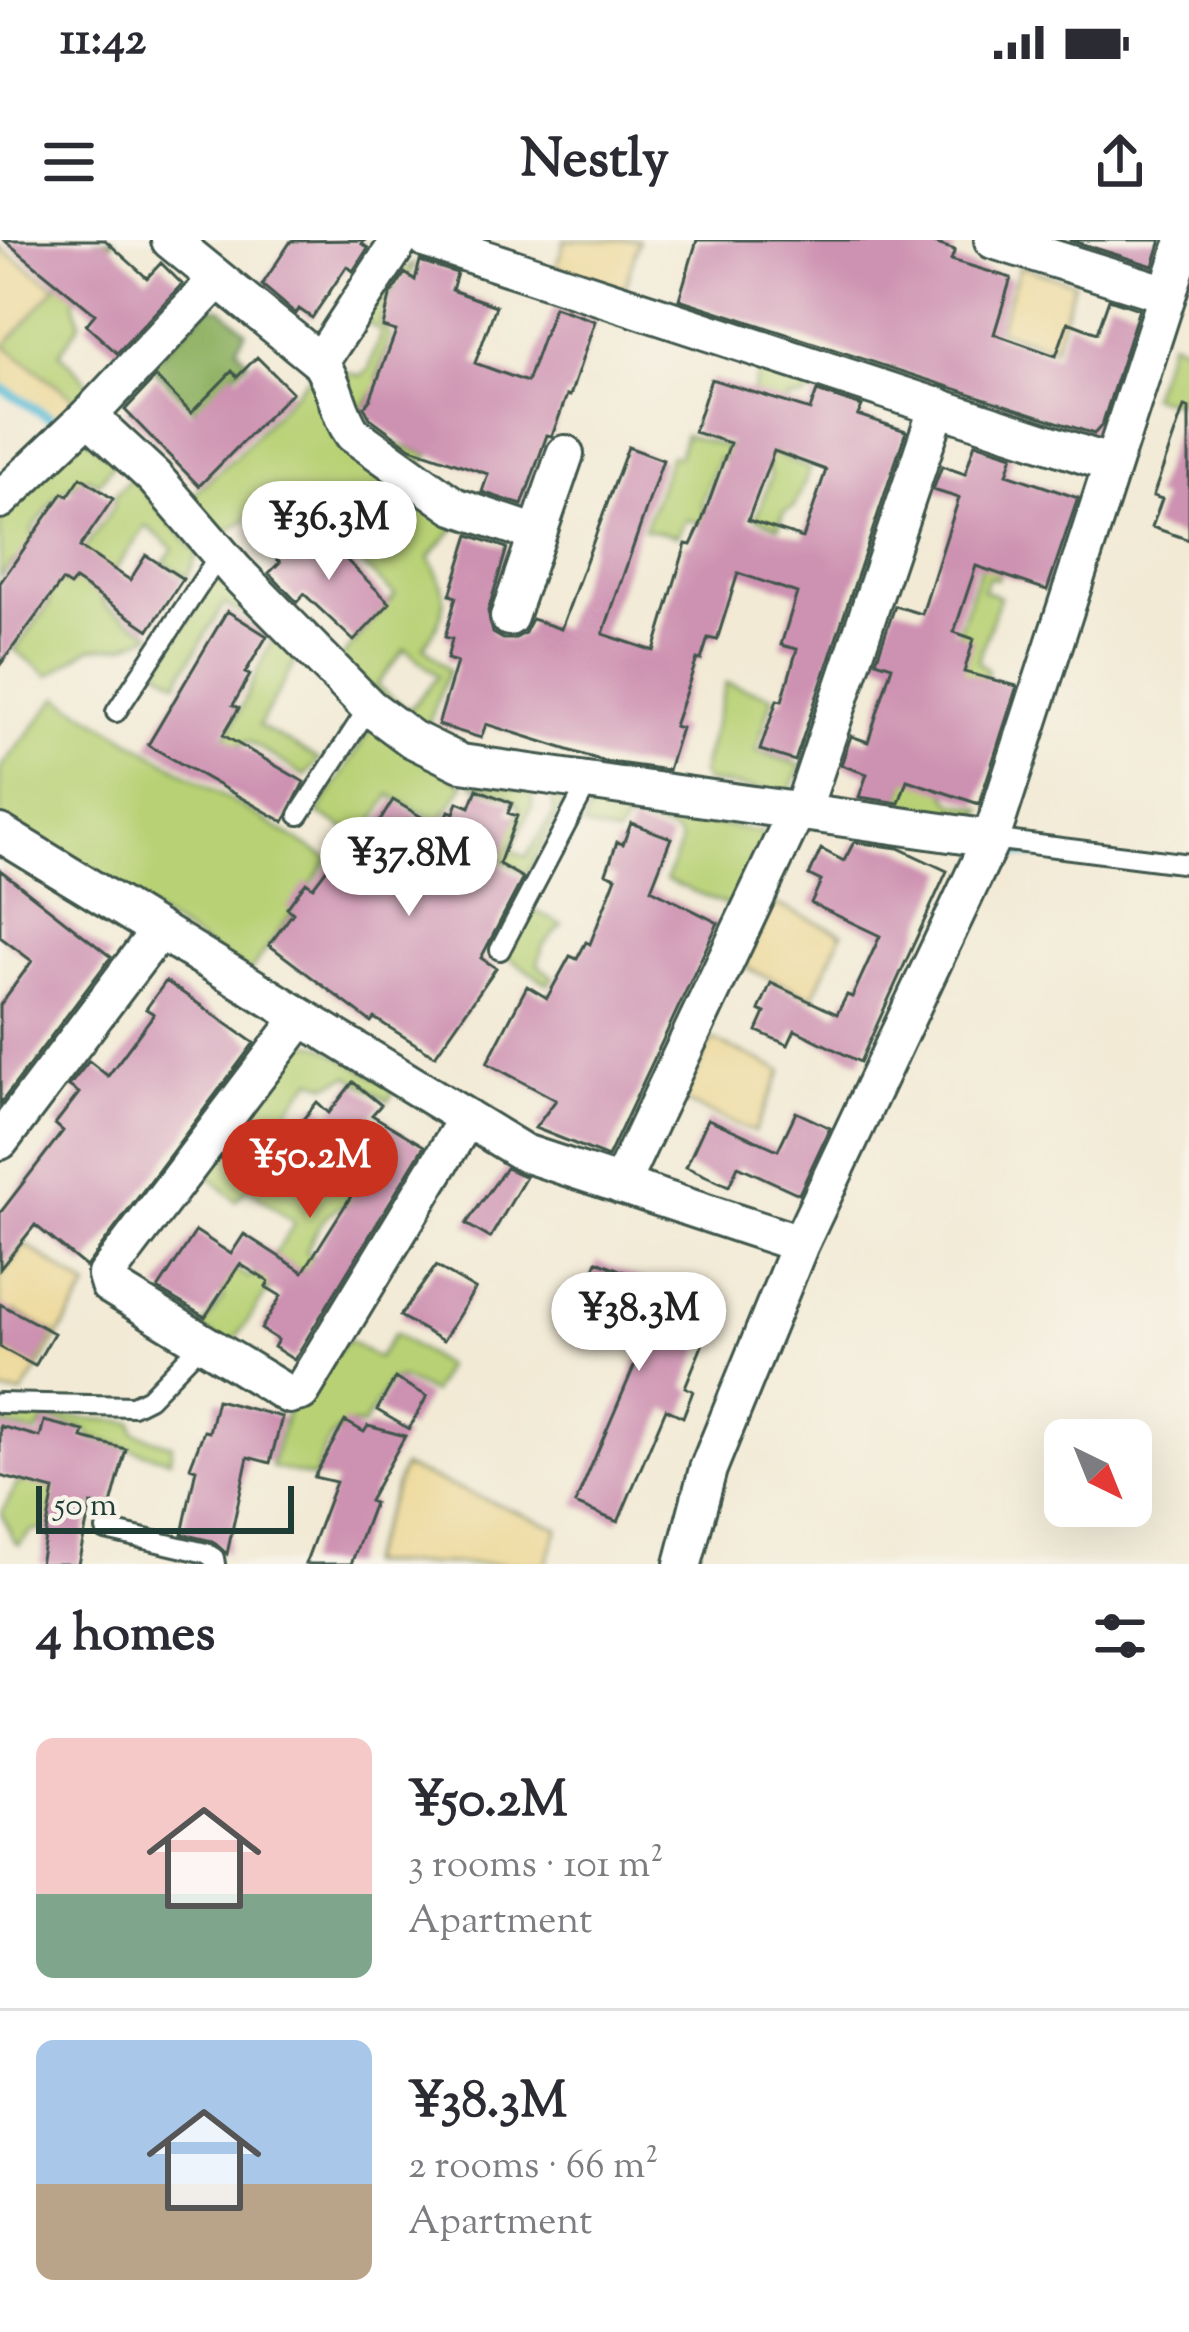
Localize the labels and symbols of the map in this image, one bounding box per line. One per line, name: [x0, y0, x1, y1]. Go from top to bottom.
pin: ¥36.3M: [231, 481, 427, 583]
pin: ¥37.8M: [311, 817, 507, 919]
pin: ¥50.2M: [212, 1119, 408, 1221]
pin: ¥38.3M: [541, 1272, 737, 1374]
north arrow: [1044, 1419, 1152, 1527]
scale bar: [36, 1480, 294, 1533]

